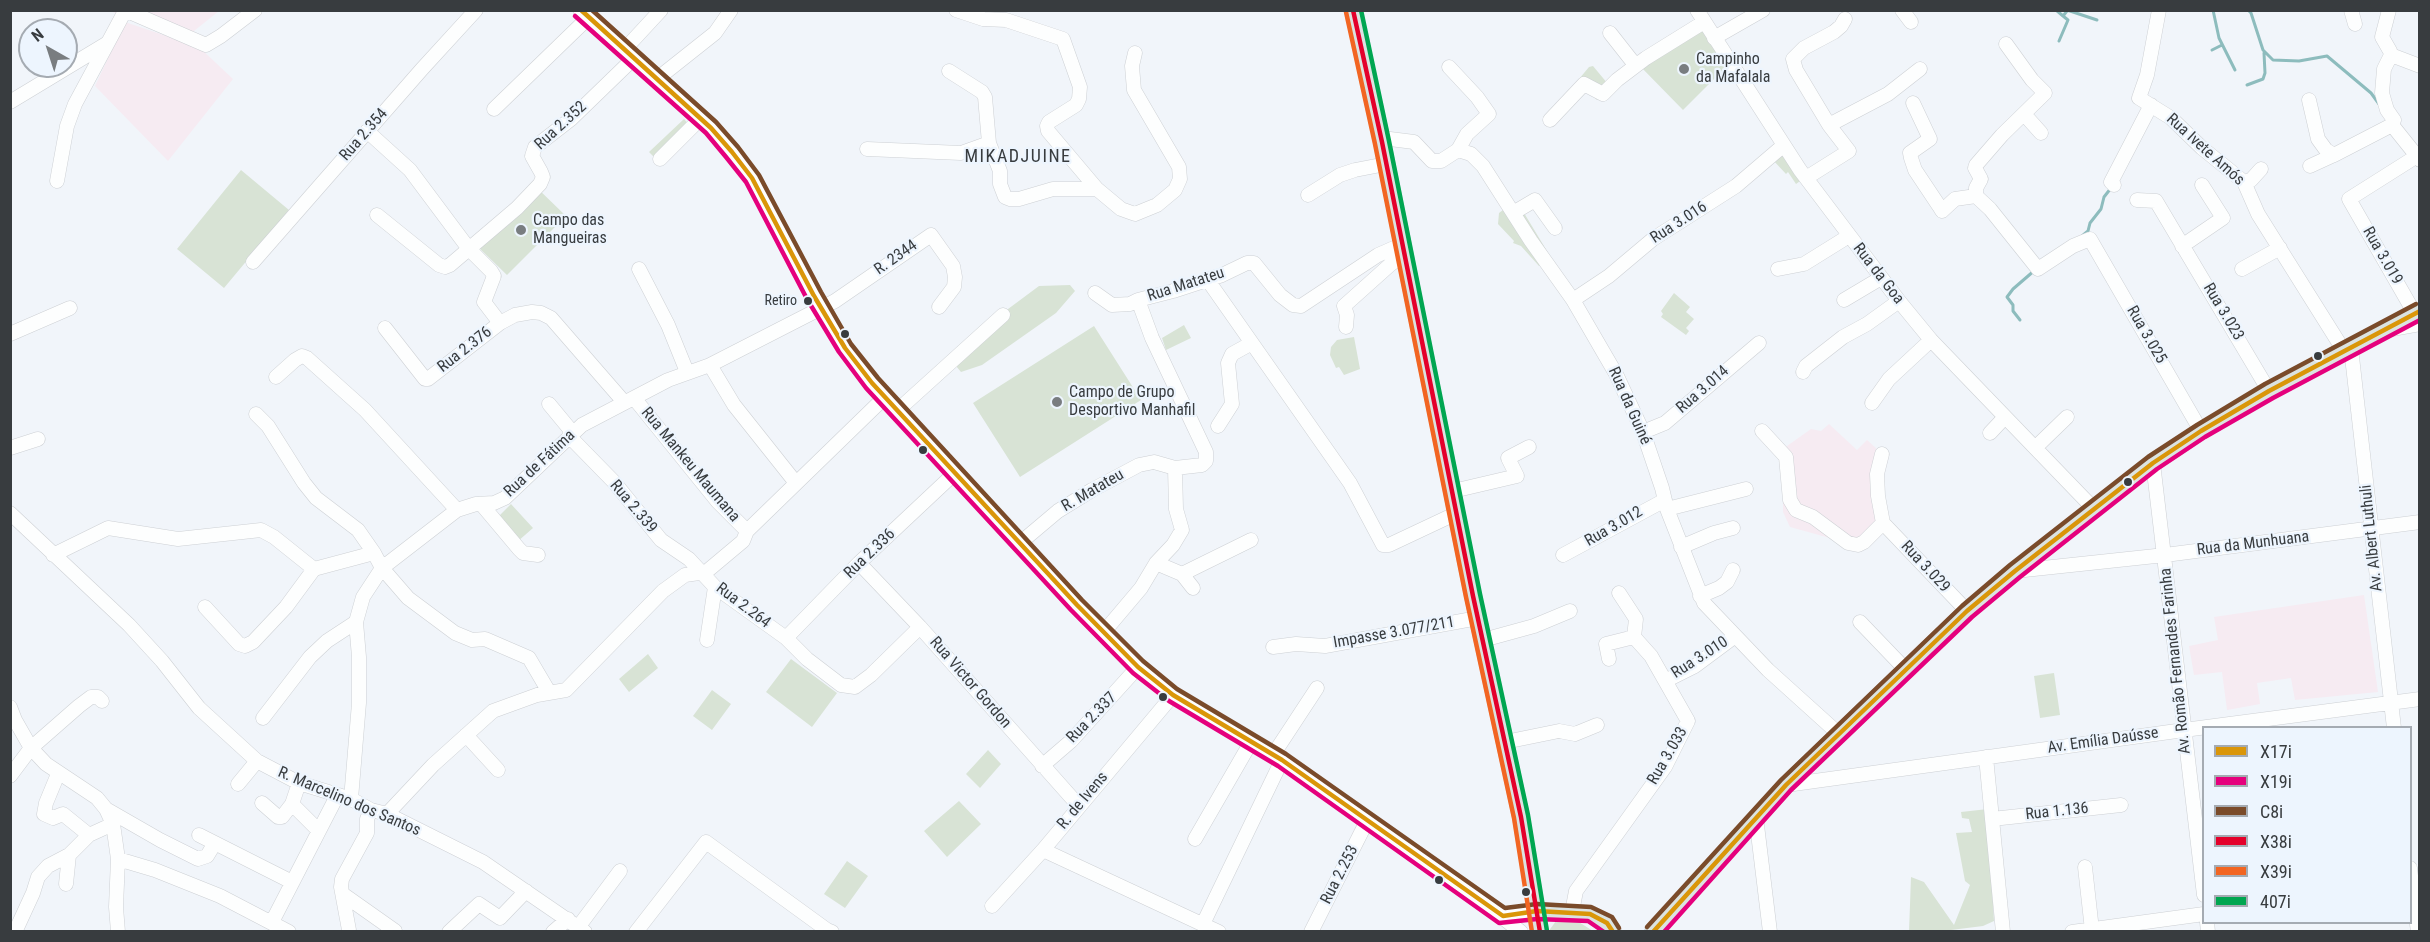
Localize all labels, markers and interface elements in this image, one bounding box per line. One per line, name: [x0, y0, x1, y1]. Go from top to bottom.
north arrow: [18, 18, 78, 78]
text: N: [28, 25, 47, 46]
place label: Campinho da Mafalala: [1696, 50, 1770, 88]
marker: Campinho da Mafalala: [1677, 62, 1691, 76]
street label: Rua 2.352: [531, 98, 591, 154]
street label: Rua 2.354: [336, 105, 392, 165]
street label: Rua Ivete Amós: [2162, 110, 2248, 190]
district label: MIKADJUINE: [965, 146, 1071, 168]
street label: Rua 3.016: [1647, 198, 1711, 248]
place label: Campo das Mangueiras: [533, 211, 607, 249]
marker: Campo das Mangueiras: [514, 223, 528, 237]
street label: Rua 3.019: [2358, 224, 2406, 288]
street label: R. 2344: [871, 236, 921, 280]
street label: Rua da Goa: [1848, 240, 1908, 308]
street label: Rua Matateu: [1145, 264, 1227, 306]
street label: Rua 3.023: [2198, 280, 2248, 344]
place label: Retiro: [764, 293, 797, 309]
marker: Retiro: [802, 295, 814, 307]
street label: Rua 3.025: [2122, 303, 2170, 367]
street label: Rua 2.376: [434, 323, 496, 377]
unlabelled marker: [839, 328, 851, 340]
unlabelled marker: [2312, 350, 2324, 362]
street label: Rua 3.014: [1673, 362, 1733, 418]
street label: Rua da Guiné: [1603, 364, 1655, 448]
place label: Campo de Grupo Desportivo Manhafil: [1069, 383, 1195, 421]
marker: Campo de Grupo Desportivo Manhafil: [1050, 395, 1064, 409]
street label: Rua Mankeu Maumana: [636, 404, 744, 526]
street label: Rua de Fátima: [501, 426, 579, 502]
unlabelled marker: [917, 444, 929, 456]
street label: R. Matateu: [1059, 466, 1127, 516]
unlabelled marker: [2122, 476, 2134, 488]
street label: Rua 2.339: [605, 477, 661, 537]
street label: Av. Albert Luthuli: [2357, 484, 2387, 592]
street label: Rua 3.012: [1582, 503, 1646, 551]
street label: Rua 2.336: [841, 525, 899, 583]
street label: Rua da Munhuana: [2196, 528, 2310, 560]
street label: Rua 3.029: [1896, 537, 1954, 597]
street label: Av. Romão Fernandes Farinha: [2157, 567, 2195, 755]
street label: Rua 2.264: [712, 579, 774, 633]
street label: Impasse 3.077/211: [1332, 613, 1456, 653]
street label: Rua Victor Gordon: [925, 633, 1015, 733]
street label: Rua 3.010: [1668, 633, 1732, 683]
street label: Rua 2.337: [1063, 689, 1121, 747]
unlabelled marker: [1157, 691, 1169, 703]
street label: Rua 3.033: [1644, 724, 1692, 788]
street label: Av. Emília Daússe: [2046, 724, 2160, 758]
legend: [2202, 726, 2412, 924]
text: X17i: [2260, 741, 2292, 762]
street label: R. Marcelino dos Santos: [275, 763, 423, 841]
street label: R. de Ivens: [1054, 768, 1112, 834]
text: X19i: [2260, 771, 2292, 792]
street label: Rua 1.136: [2024, 799, 2090, 825]
text: C8i: [2260, 801, 2283, 822]
text: X38i: [2260, 831, 2292, 852]
street label: Rua 2.253: [1317, 842, 1363, 908]
text: X39i: [2260, 861, 2292, 882]
unlabelled marker: [1433, 874, 1445, 886]
unlabelled marker: [1520, 886, 1532, 898]
text: 407i: [2260, 891, 2291, 912]

